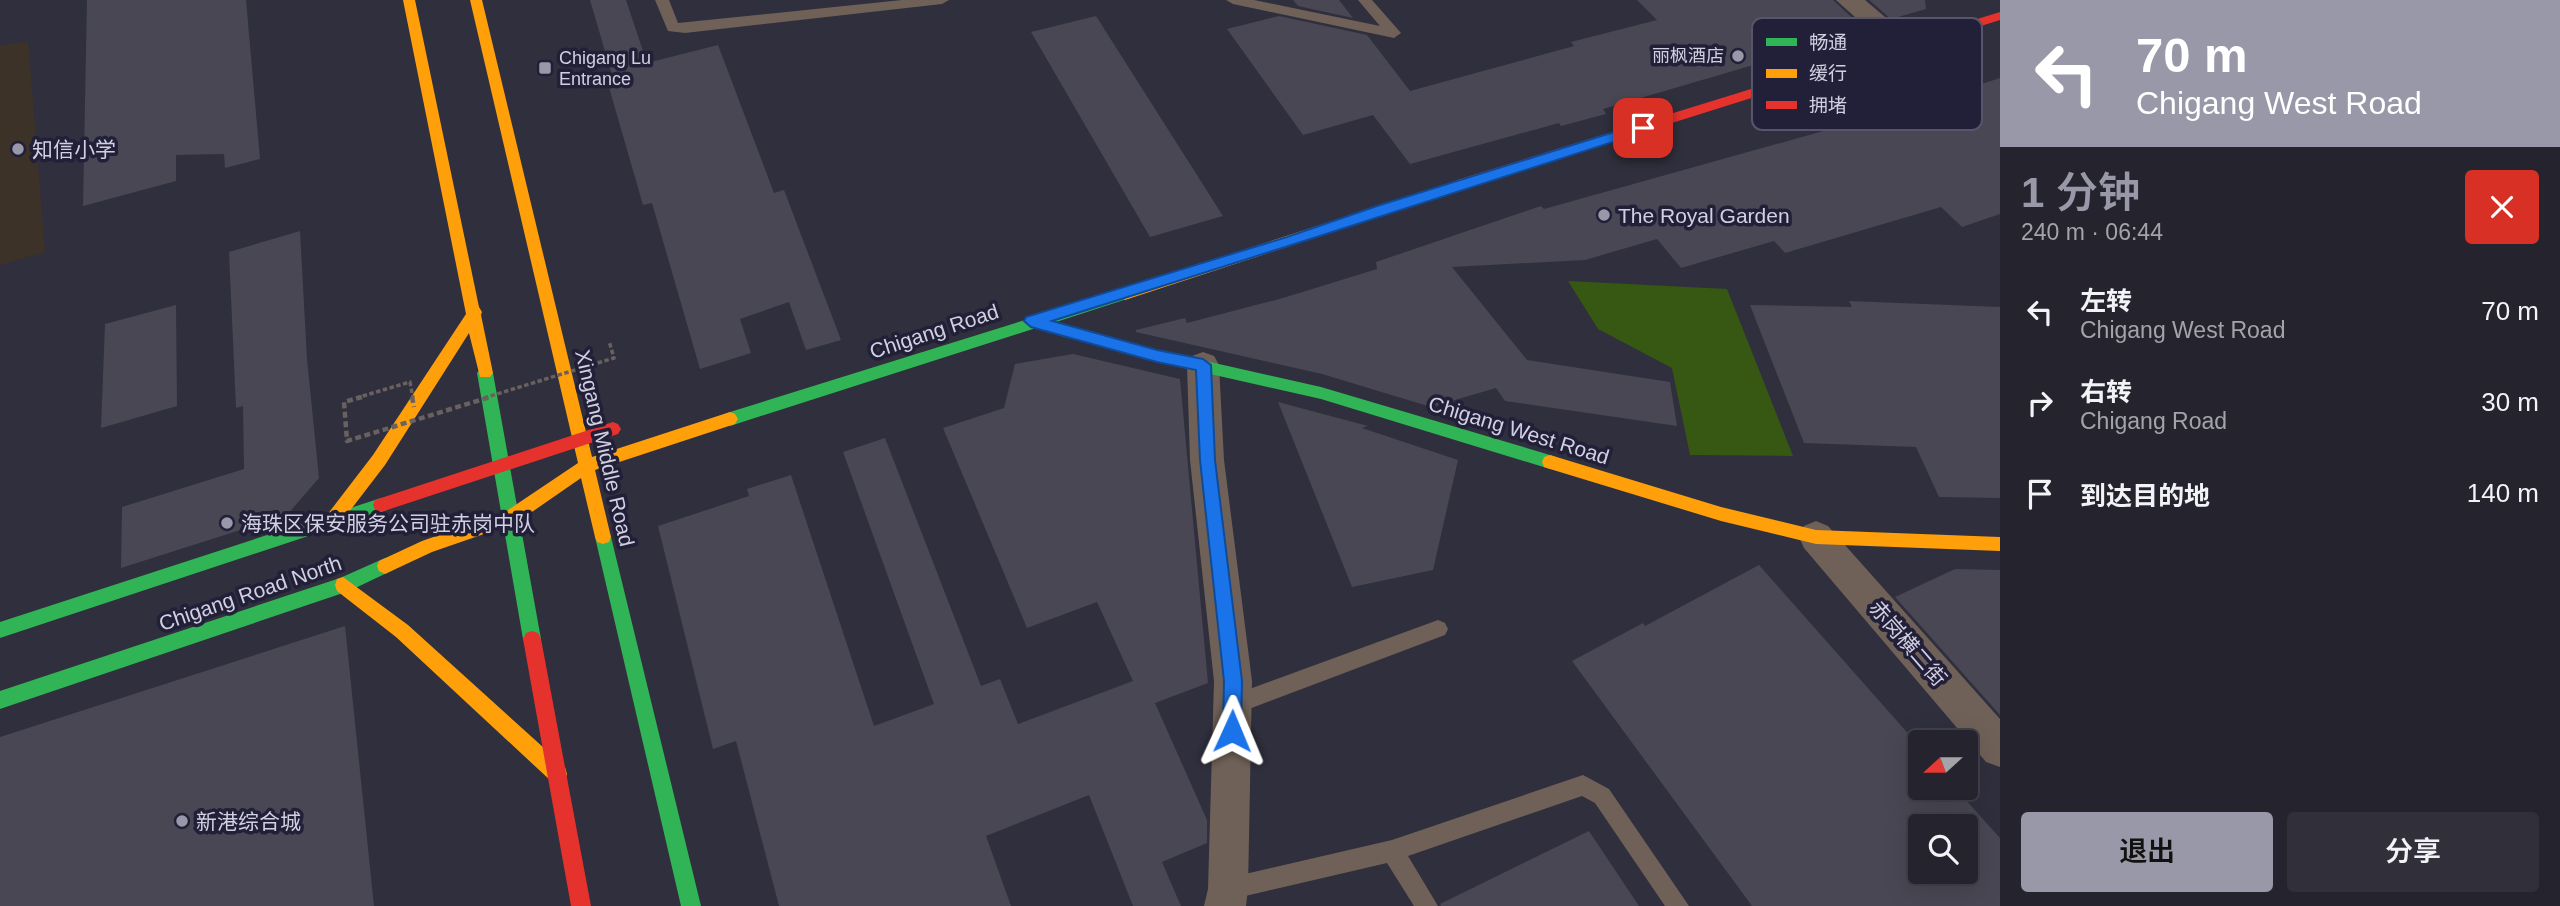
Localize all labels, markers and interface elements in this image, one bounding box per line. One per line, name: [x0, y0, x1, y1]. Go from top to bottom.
legend: [1752, 18, 1982, 130]
icon: left: [2021, 28, 2112, 119]
text: 70 m: [2136, 28, 2248, 82]
text: 畅通: [1809, 32, 1847, 53]
place label: 丽枫酒店: [1652, 46, 1724, 66]
place label: Chigang Lu Entrance: [559, 48, 651, 89]
marker: 丽枫酒店: [1730, 48, 1746, 64]
marker: Chigang Lu Entrance: [537, 60, 553, 76]
text: 缓行: [1809, 63, 1847, 84]
text: Chigang West Road: [2136, 85, 2422, 121]
text: 拥堵: [1809, 95, 1847, 116]
pin: [1613, 98, 1673, 158]
icon: arrive: [1624, 109, 1662, 147]
place label: 知信小学: [32, 138, 116, 161]
marker: 知信小学: [10, 141, 26, 157]
text: 1 分钟: [2021, 169, 2140, 216]
button: close: [2465, 170, 2539, 244]
place label: The Royal Garden: [1618, 204, 1790, 227]
marker: The Royal Garden: [1596, 207, 1612, 223]
text: 240 m · 06:44: [2021, 219, 2163, 245]
text: 左转: [2080, 286, 2132, 316]
icon: left: [2021, 293, 2059, 331]
text: 70 m: [2481, 296, 2539, 326]
street label: Chigang Road: [867, 299, 1001, 363]
text: Chigang West Road: [2080, 317, 2285, 343]
street label: Xingang Middle Road: [571, 348, 639, 548]
text: 右转: [2080, 377, 2132, 407]
icon: right: [2021, 384, 2059, 422]
text: 30 m: [2481, 387, 2539, 417]
street label: Chigang West Road: [1426, 392, 1612, 468]
text: Chigang Road: [2080, 408, 2227, 434]
icon: arrive: [2021, 475, 2059, 513]
text: 140 m: [2467, 478, 2539, 508]
text: 到达目的地: [2080, 481, 2210, 511]
place label: 海珠区保安服务公司驻赤岗中队: [241, 512, 535, 535]
marker: 海珠区保安服务公司驻赤岗中队: [219, 515, 235, 531]
street label: Chigang Road North: [156, 551, 344, 635]
street label: 赤岗横二街: [1865, 596, 1951, 690]
position arrow: [1195, 694, 1269, 768]
north arrow: [1908, 730, 1978, 800]
map controls: [1908, 730, 1978, 884]
place label: 新港综合城: [196, 810, 301, 833]
button: 退出: [2021, 812, 2273, 892]
button: 分享: [2287, 812, 2539, 892]
marker: 新港综合城: [174, 813, 190, 829]
button: search: [1908, 814, 1978, 884]

